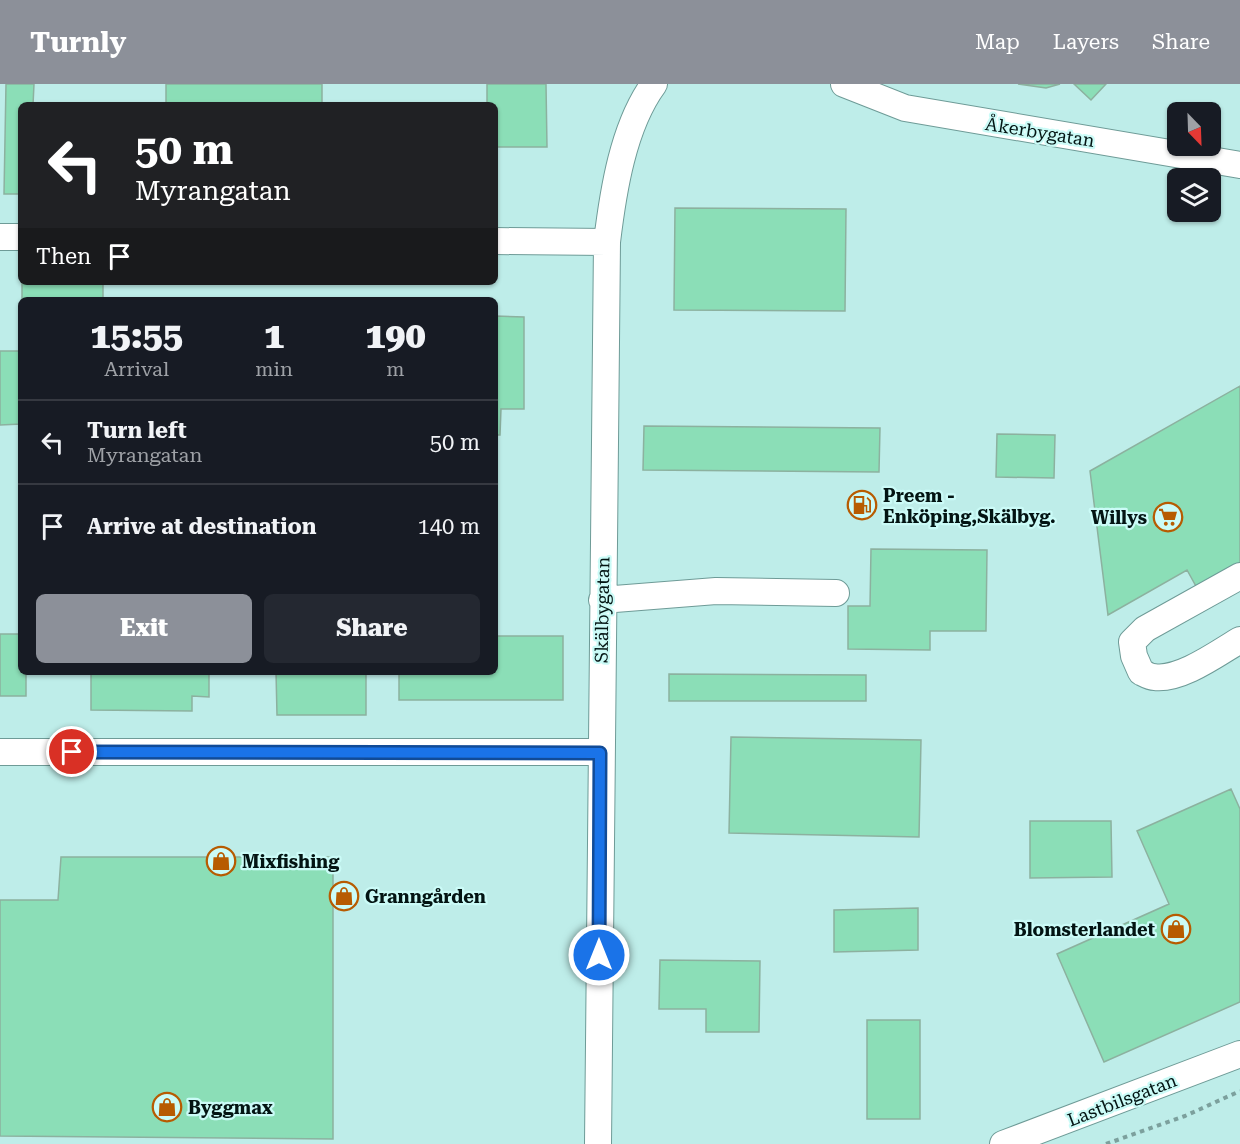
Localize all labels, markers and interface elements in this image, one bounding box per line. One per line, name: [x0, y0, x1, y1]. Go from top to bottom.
text: Turnly: [30, 26, 126, 59]
text: Map: [975, 30, 1020, 54]
text: Layers: [1053, 30, 1119, 54]
text: Share: [1152, 30, 1210, 54]
north arrow: [1167, 102, 1221, 156]
map controls: [1167, 102, 1221, 222]
street label: Åkerbygatan: [984, 113, 1096, 151]
text: 50 m: [135, 125, 233, 174]
icon: left: [36, 126, 114, 204]
button: layers: [1167, 168, 1221, 222]
text: Myrangatan: [135, 175, 291, 207]
icon: arrive: [103, 240, 136, 273]
text: Then: [36, 244, 91, 269]
text: 15:55: [90, 315, 183, 357]
text: 1: [264, 315, 284, 357]
text: 190: [365, 315, 426, 357]
text: Arrival: [104, 357, 169, 381]
text: min: [255, 357, 293, 381]
text: m: [386, 357, 405, 381]
text: Turn left: [87, 418, 187, 443]
icon: left: [36, 426, 69, 459]
text: 50 m: [430, 430, 480, 455]
text: Myrangatan: [87, 443, 202, 467]
place label: Preem - Enköping,Skälbyg.: [883, 485, 1056, 527]
fuel station icon: Preem - Enköping,Skälbyg.: [846, 489, 878, 521]
supermarket icon: Willys: [1152, 501, 1184, 533]
place label: Willys: [1091, 507, 1147, 528]
icon: arrive: [36, 510, 69, 543]
text: Arrive at destination: [87, 514, 316, 539]
text: 140 m: [417, 514, 480, 539]
street label: Skälbygatan: [591, 556, 613, 663]
button: Exit: [36, 594, 252, 663]
button: Share: [264, 594, 480, 663]
pin: [46, 726, 97, 777]
icon: arrive: [55, 735, 88, 768]
shop icon: Mixfishing: [205, 845, 237, 877]
place label: Mixfishing: [242, 851, 340, 872]
shop icon: Granngården: [328, 880, 360, 912]
place label: Granngården: [365, 886, 486, 907]
shop icon: Blomsterlandet: [1160, 913, 1192, 945]
place label: Blomsterlandet: [1014, 919, 1155, 940]
position arrow: [567, 923, 631, 987]
street label: Lastbilsgatan: [1064, 1069, 1180, 1130]
shop icon: Byggmax: [151, 1091, 183, 1123]
place label: Byggmax: [188, 1097, 273, 1118]

